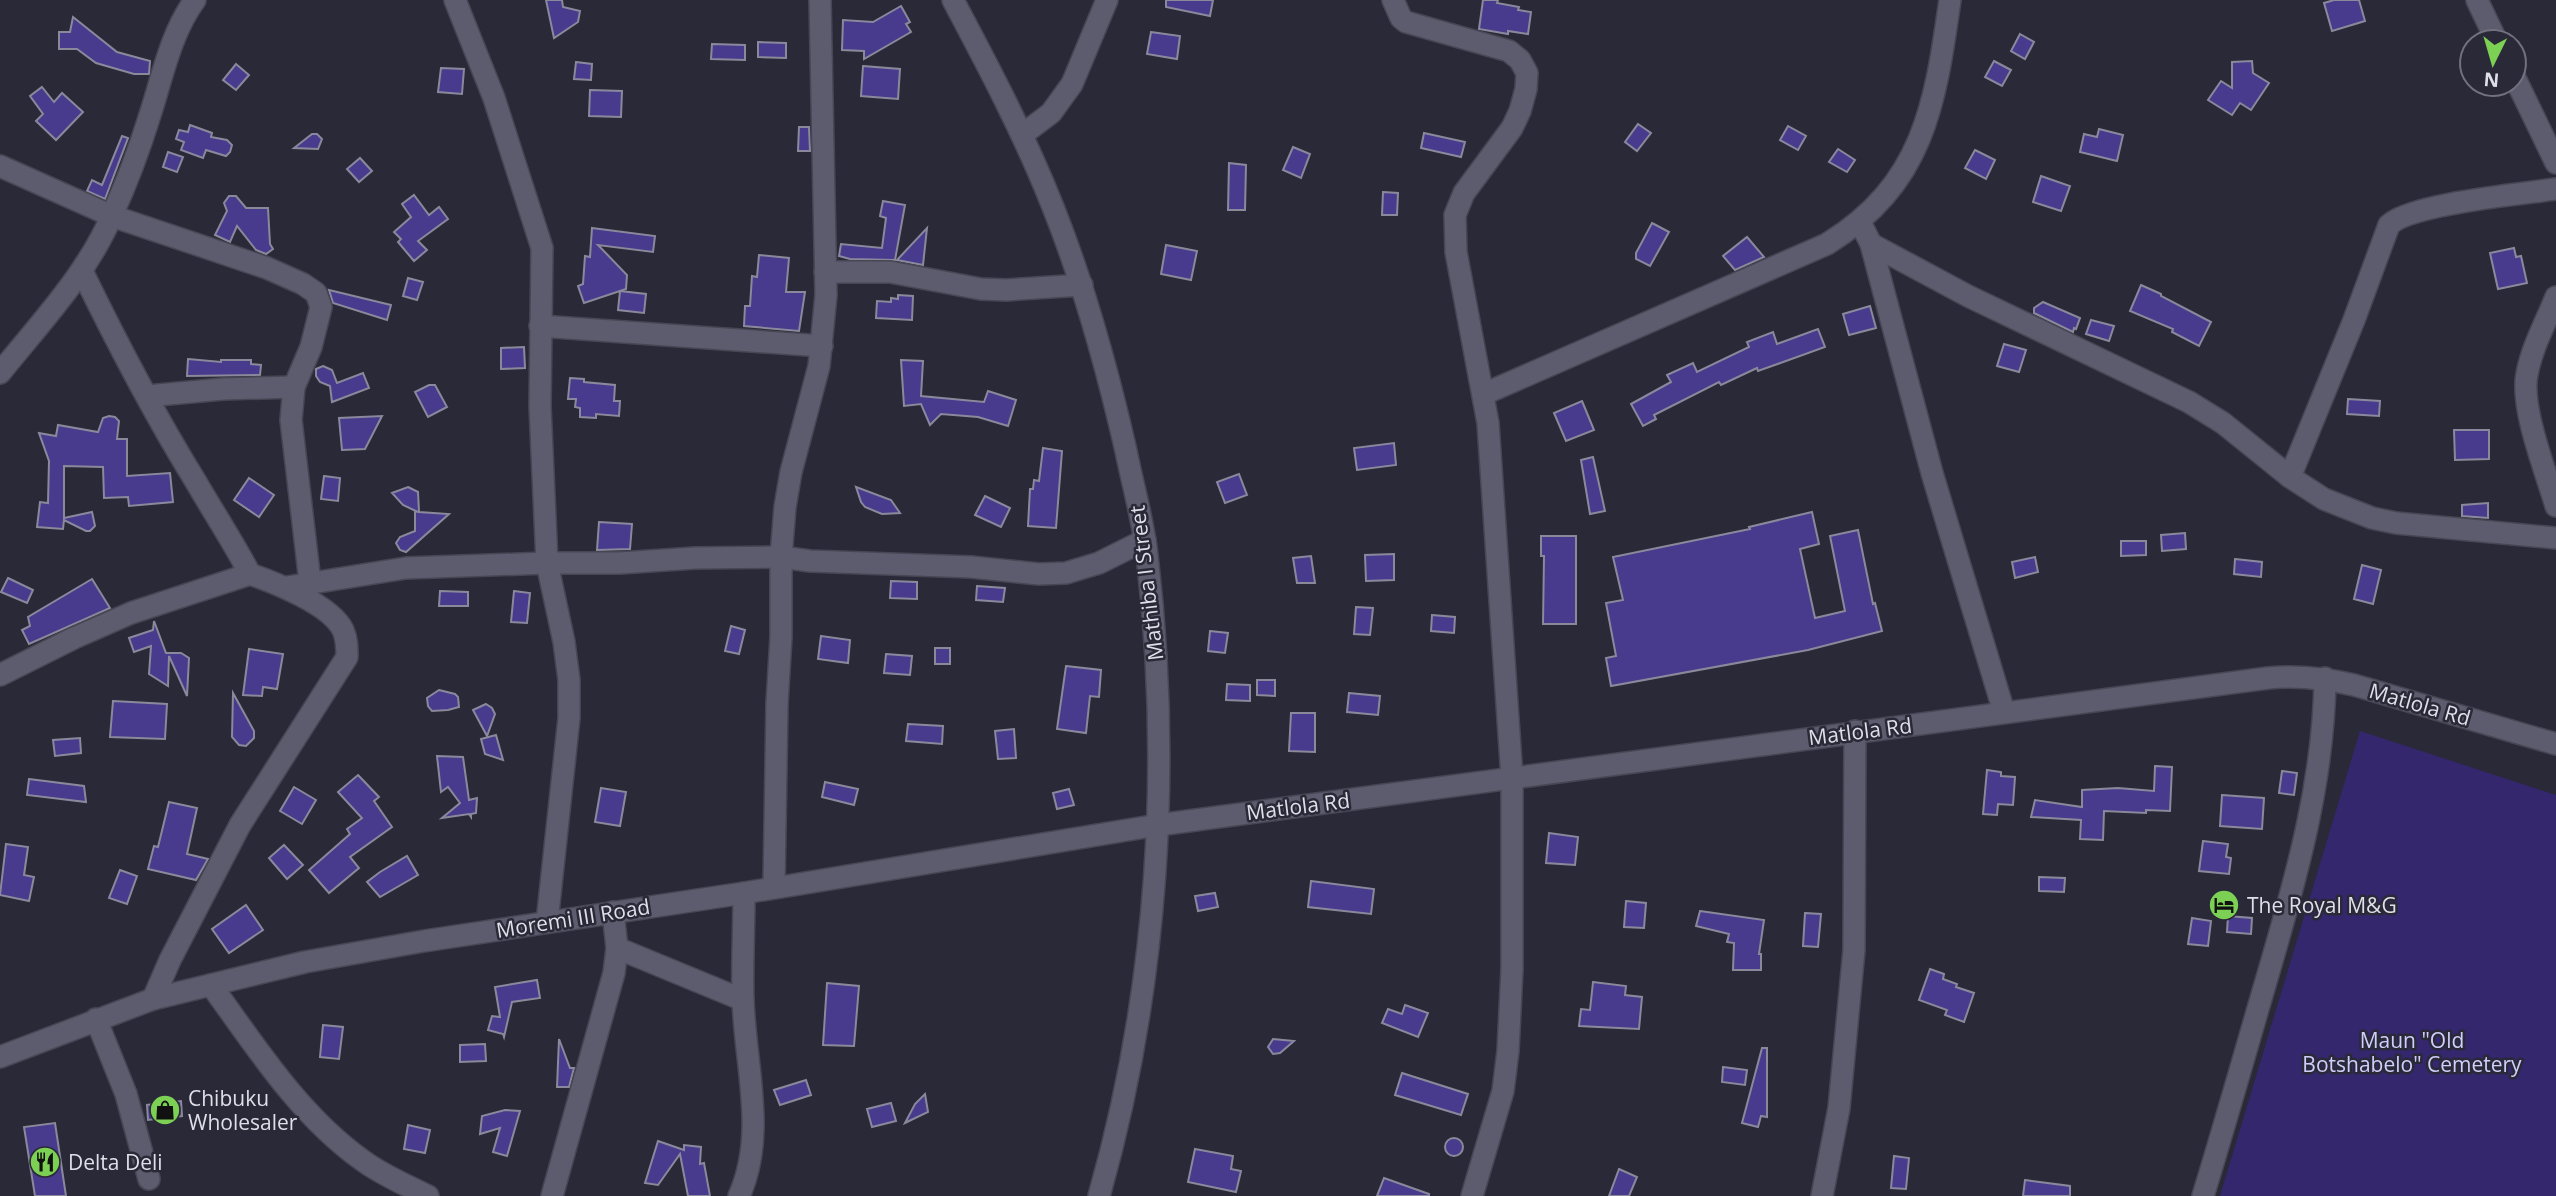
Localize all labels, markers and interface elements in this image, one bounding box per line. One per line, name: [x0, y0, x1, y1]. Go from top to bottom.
north arrow: [2458, 28, 2528, 98]
text: N: [2483, 66, 2500, 94]
street label: Mathiba I Street: [1123, 504, 1169, 662]
street label: Matlola Rd: [2366, 676, 2474, 732]
street label: Matlola Rd: [1807, 711, 1913, 751]
street label: Matlola Rd: [1245, 786, 1351, 826]
hotel icon: The Royal M&G: [2207, 888, 2241, 922]
place label: The Royal M&G: [2247, 891, 2397, 919]
street label: Moremi III Road: [494, 892, 652, 944]
park label: Maun "Old Botshabelo" Cemetery: [2302, 1026, 2522, 1078]
place label: Chibuku Wholesaler: [188, 1084, 298, 1136]
shop icon: Chibuku Wholesaler: [148, 1093, 182, 1127]
restaurant icon: Delta Deli: [28, 1145, 62, 1179]
place label: Delta Deli: [68, 1148, 163, 1176]

